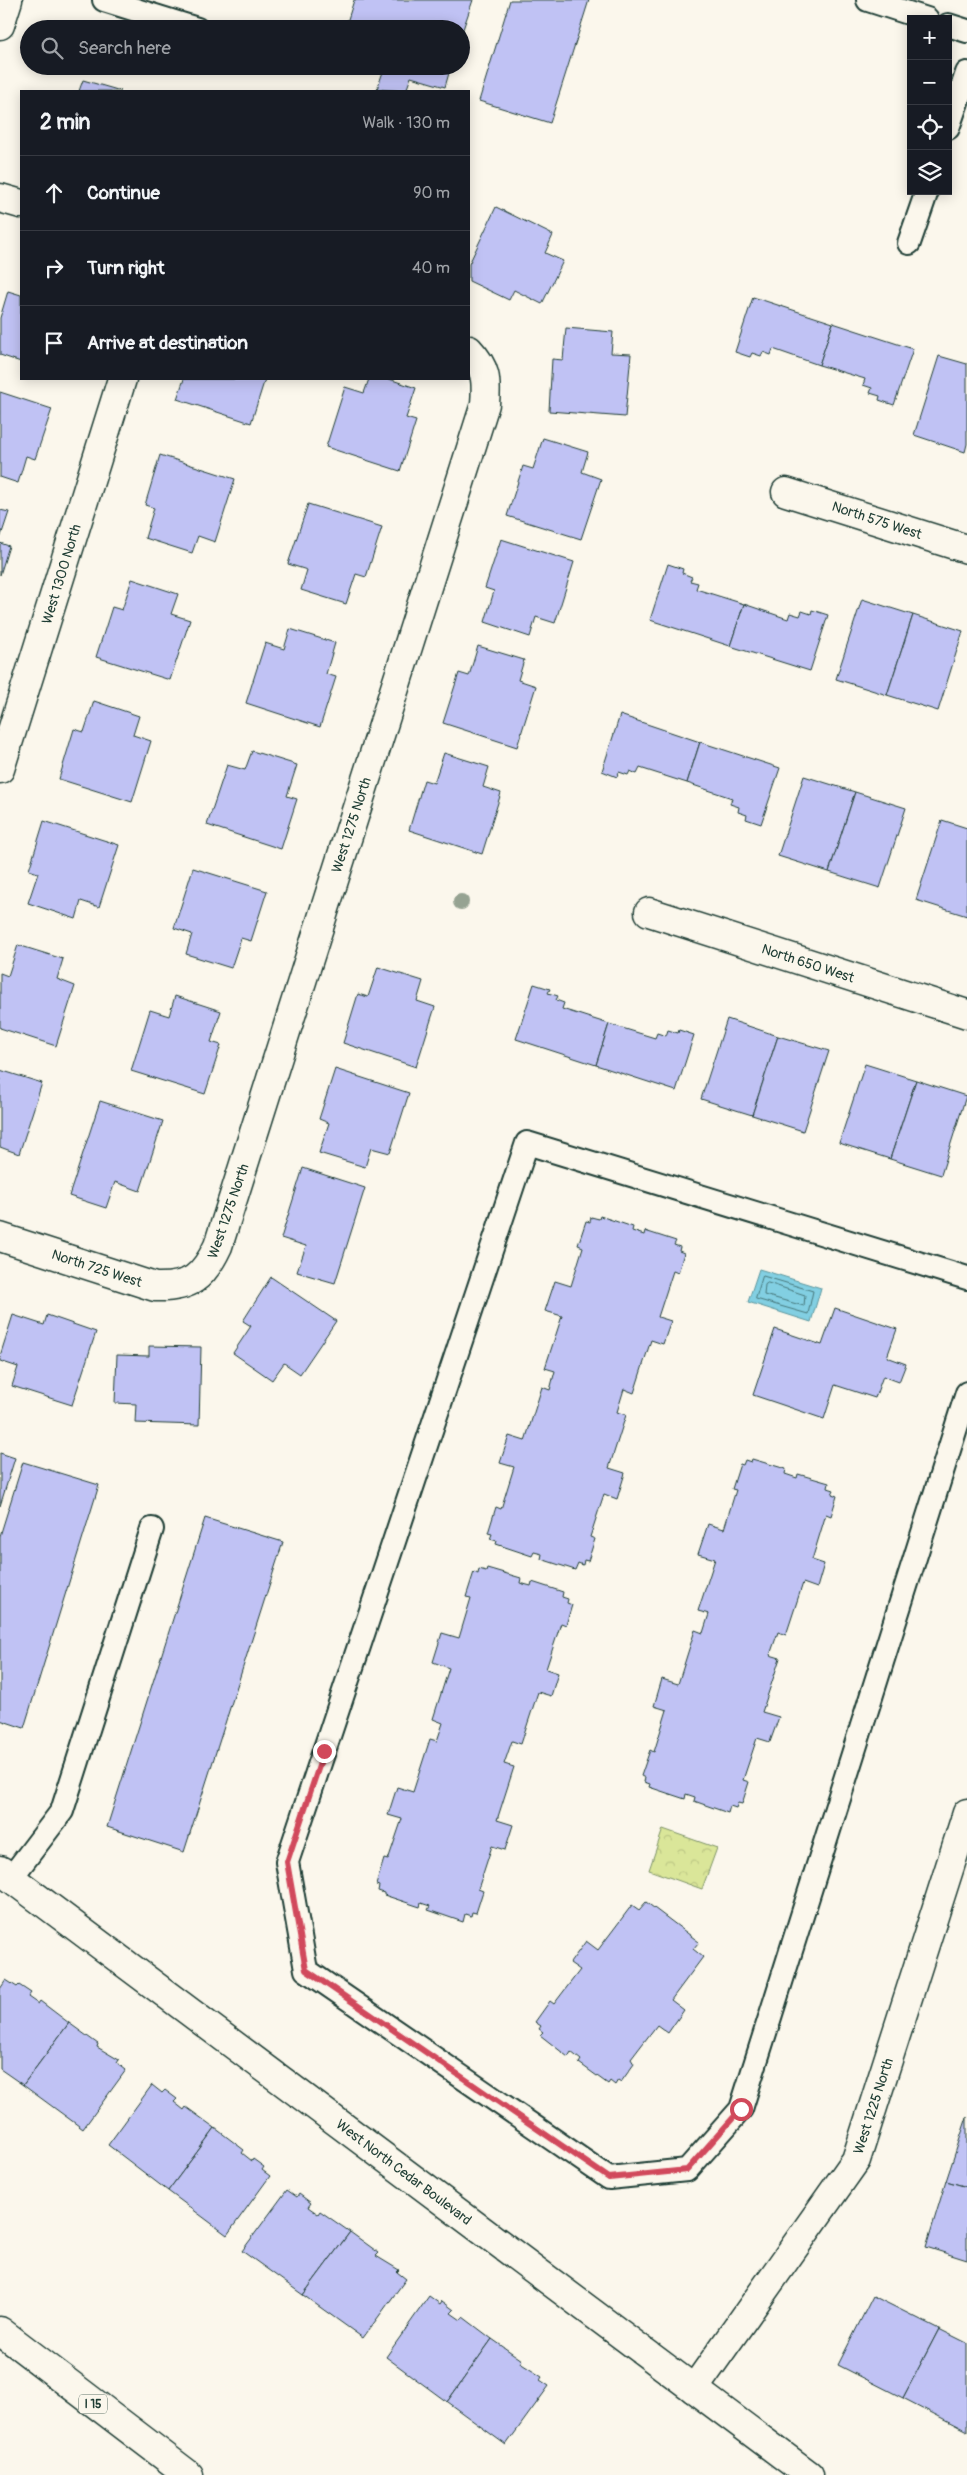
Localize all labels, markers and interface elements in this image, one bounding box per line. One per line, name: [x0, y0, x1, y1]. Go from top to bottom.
map controls: [907, 15, 952, 195]
button: +: [907, 15, 952, 60]
search box: [20, 20, 470, 75]
icon: search: [38, 34, 66, 62]
text: Search here: [78, 36, 171, 60]
button: −: [907, 60, 952, 105]
button: locate: [907, 105, 952, 150]
text: 2 min: [40, 109, 90, 136]
text: Walk · 130 m: [363, 113, 450, 133]
button: layers: [907, 150, 952, 195]
icon: ahead: [40, 179, 68, 207]
text: Continue: [87, 181, 160, 205]
text: 90 m: [413, 183, 450, 203]
icon: right: [40, 254, 68, 282]
text: Turn right: [87, 256, 165, 280]
text: 40 m: [412, 258, 450, 278]
icon: arrive: [40, 329, 68, 357]
text: Arrive at destination: [87, 331, 248, 355]
street label: North 575 West: [830, 498, 924, 543]
street label: West 1300 North: [38, 522, 85, 626]
street label: West 1275 North: [328, 775, 375, 875]
street label: North 650 West: [759, 941, 857, 987]
street label: West 1275 North: [204, 1161, 253, 1261]
street label: North 725 West: [50, 1246, 144, 1291]
route end: [313, 1740, 336, 1763]
street label: West 1225 North: [850, 2056, 897, 2156]
route start: [730, 2098, 753, 2121]
street label: West North Cedar Boulevard: [333, 2116, 475, 2229]
road number: I 15: [79, 2394, 107, 2414]

